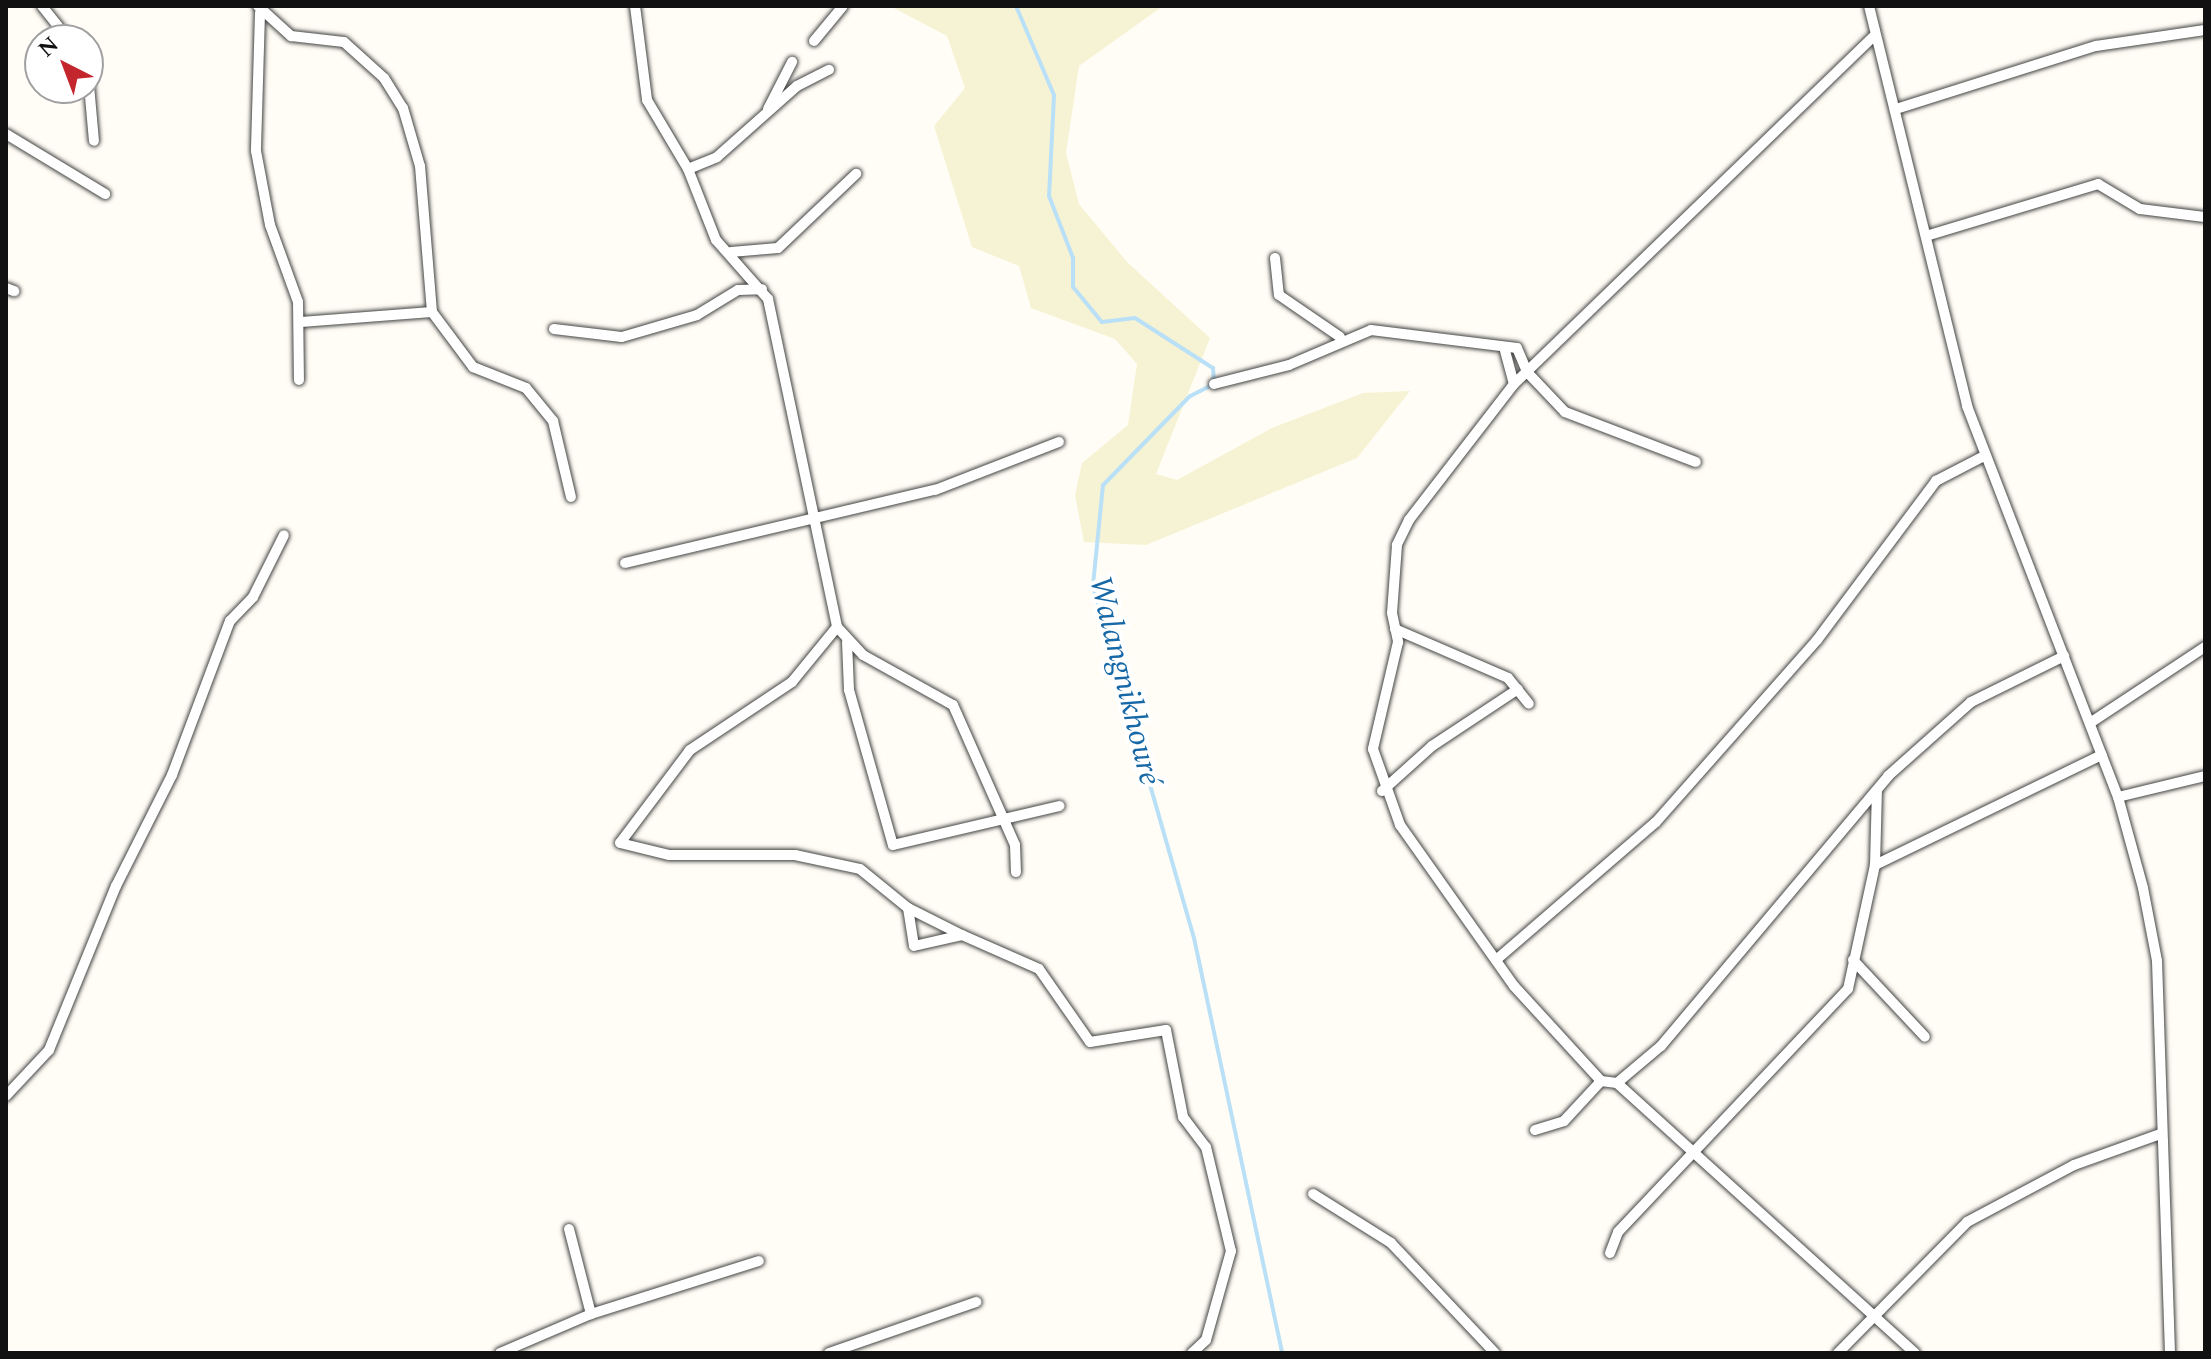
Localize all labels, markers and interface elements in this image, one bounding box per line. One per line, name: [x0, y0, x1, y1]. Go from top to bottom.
north arrow: [24, 24, 104, 104]
text: N: [31, 29, 67, 66]
water label: Walangnikhouré: [1079, 572, 1169, 790]

